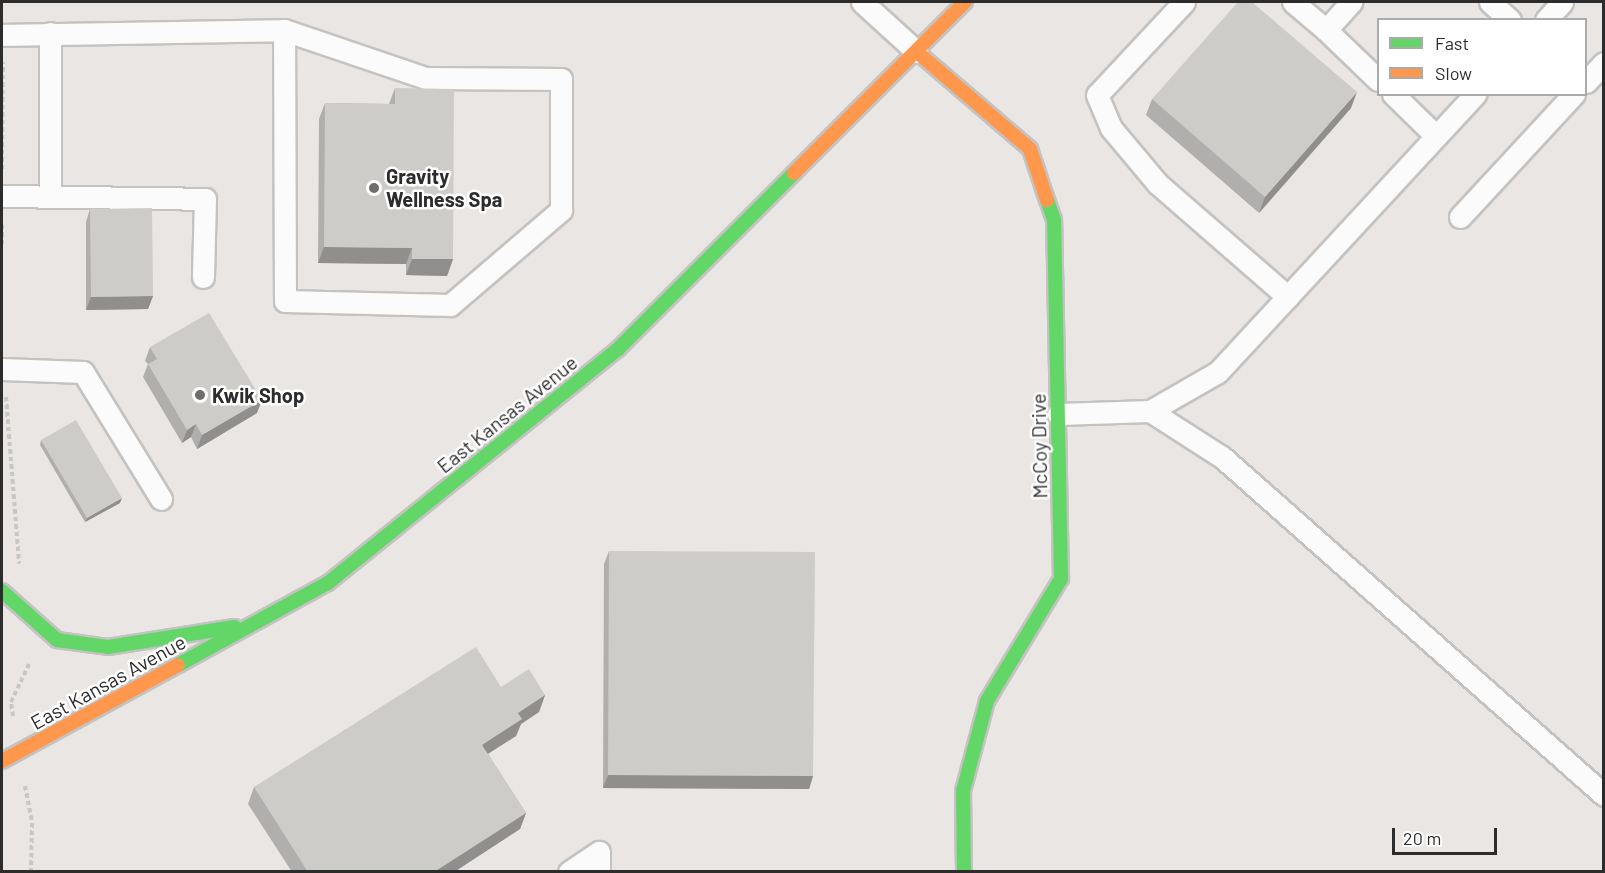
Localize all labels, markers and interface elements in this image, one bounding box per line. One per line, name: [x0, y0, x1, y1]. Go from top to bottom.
legend: [1377, 18, 1587, 96]
text: Fast: [1435, 32, 1469, 54]
text: Slow: [1435, 62, 1472, 84]
place label: Gravity Wellness Spa: [386, 164, 502, 211]
marker: Gravity Wellness Spa: [367, 181, 381, 195]
street label: East Kansas Avenue: [432, 350, 582, 478]
place label: Kwik Shop: [212, 383, 304, 407]
marker: Kwik Shop: [193, 388, 207, 402]
street label: McCoy Drive: [1026, 393, 1052, 499]
street label: East Kansas Avenue: [26, 629, 190, 735]
scale bar: [1395, 816, 1500, 854]
text: 20 m: [1403, 827, 1441, 849]

